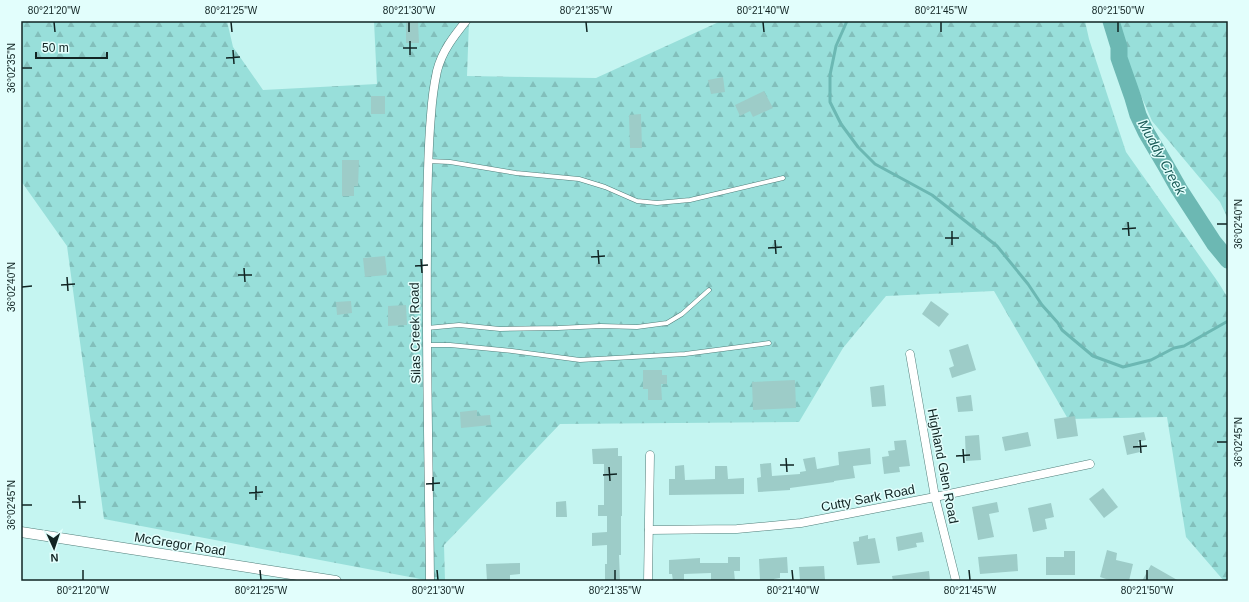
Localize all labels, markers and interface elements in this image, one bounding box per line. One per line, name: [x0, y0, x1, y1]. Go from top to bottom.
text: 80°21'20"W: [28, 5, 81, 16]
text: 80°21'25"W: [205, 5, 258, 16]
text: 80°21'30"W: [383, 5, 436, 16]
text: 80°21'35"W: [560, 5, 613, 16]
text: 80°21'40"W: [737, 5, 790, 16]
text: 80°21'45"W: [915, 5, 968, 16]
text: 80°21'50"W: [1092, 5, 1145, 16]
scale bar: [36, 34, 107, 60]
text: 50 m: [42, 41, 69, 55]
text: 36°02'35"N: [6, 43, 17, 93]
water label: Muddy Creek: [1135, 117, 1190, 198]
text: 36°02'40"N: [1233, 199, 1244, 249]
text: 36°02'40"N: [6, 262, 17, 312]
street label: Silas Creek Road: [407, 282, 423, 384]
street label: Highland Glen Road: [924, 407, 962, 525]
text: 36°02'45"N: [1233, 417, 1244, 467]
text: 36°02'45"N: [6, 480, 17, 530]
street label: Cutty Sark Road: [820, 482, 916, 514]
north arrow: [34, 528, 74, 568]
street label: McGregor Road: [133, 529, 227, 559]
text: N: [50, 552, 59, 564]
text: 80°21'20"W: [57, 585, 110, 596]
text: 80°21'25"W: [235, 585, 288, 596]
text: 80°21'30"W: [412, 585, 465, 596]
text: 80°21'35"W: [589, 585, 642, 596]
text: 80°21'40"W: [767, 585, 820, 596]
text: 80°21'45"W: [944, 585, 997, 596]
text: 80°21'50"W: [1121, 585, 1174, 596]

